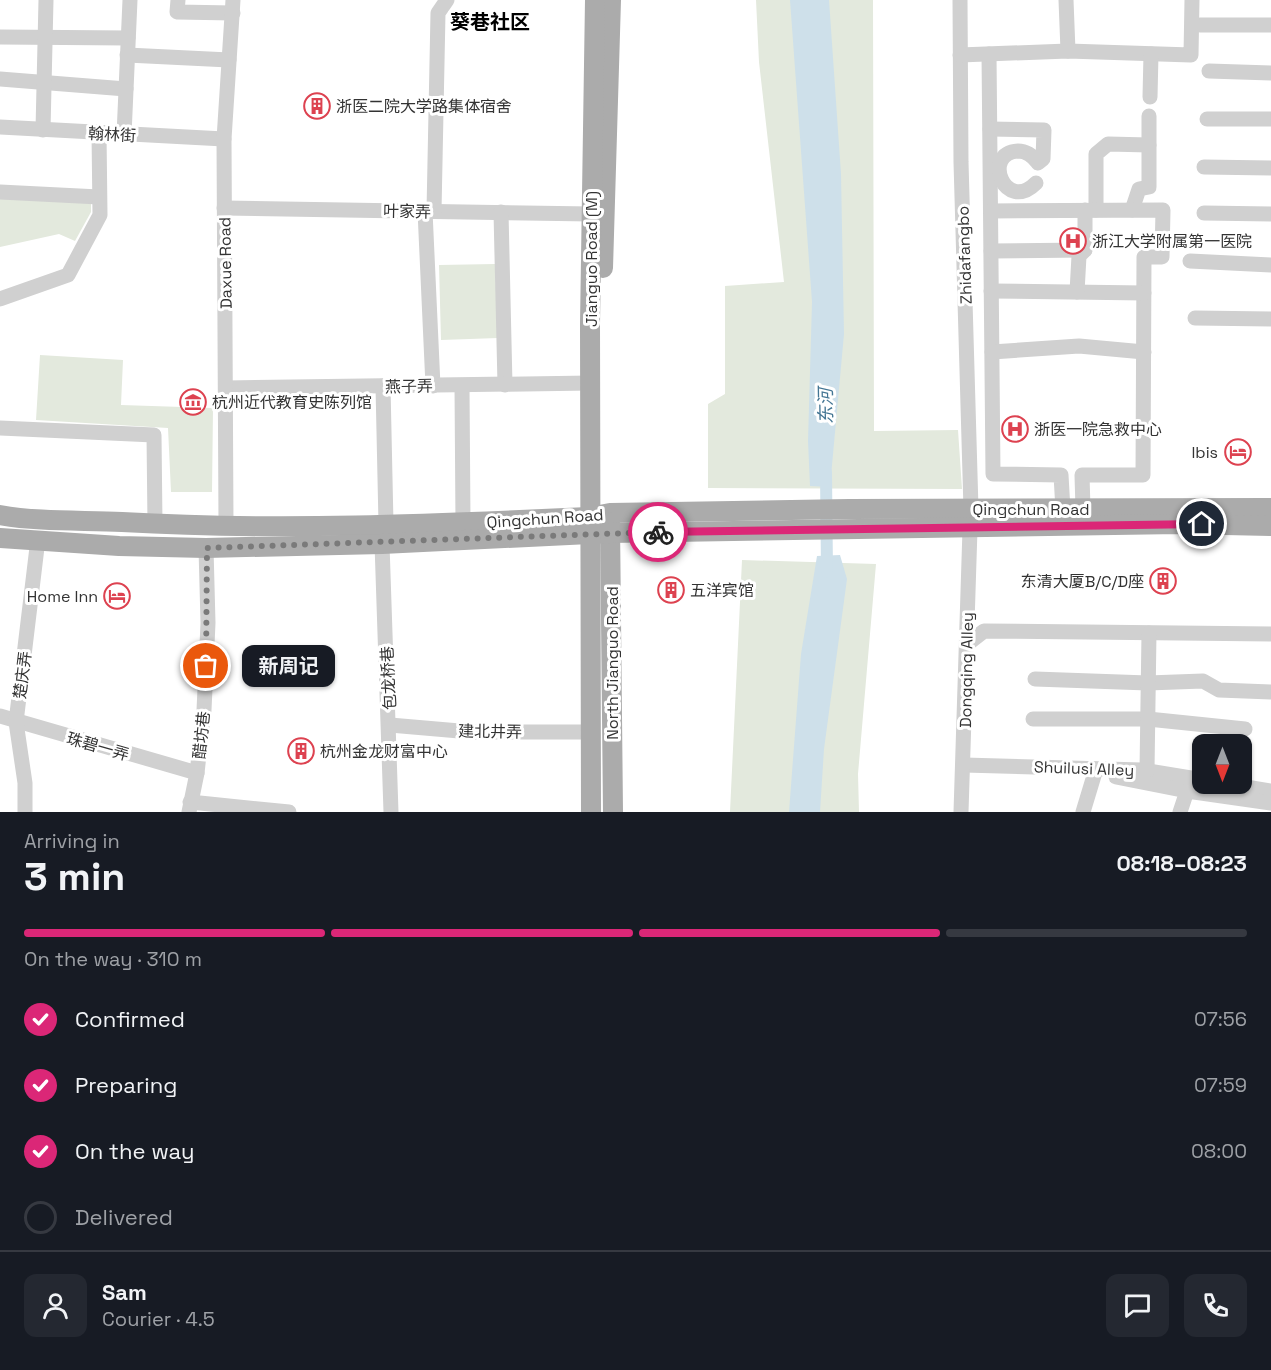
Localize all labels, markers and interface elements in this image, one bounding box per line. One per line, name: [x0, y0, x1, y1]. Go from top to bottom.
district label: 葵巷社区: [450, 9, 530, 35]
building icon: 浙医二院大学路集体宿舍: [302, 91, 332, 121]
place label: 浙医二院大学路集体宿舍: [336, 96, 512, 117]
street label: 翰林街: [87, 123, 136, 146]
street label: Jianguo Road (M): [581, 191, 602, 327]
street label: 叶家弄: [383, 201, 431, 222]
street label: Zhidafangbo: [952, 205, 977, 304]
street label: Daxue Road: [214, 217, 237, 309]
hospital icon: 浙江大学附属第一医院: [1058, 226, 1088, 256]
place label: 浙江大学附属第一医院: [1092, 231, 1252, 252]
street label: 燕子弄: [385, 376, 433, 397]
water label: 东河: [814, 385, 837, 424]
museum icon: 杭州近代教育史陈列馆: [178, 387, 208, 417]
place label: 杭州近代教育史陈列馆: [212, 392, 372, 413]
hospital icon: 浙医一院急救中心: [1000, 414, 1030, 444]
place label: 浙医一院急救中心: [1034, 419, 1162, 440]
hotel icon: Ibis: [1223, 437, 1253, 467]
place label: Ibis: [1191, 442, 1218, 463]
pin: [1176, 498, 1227, 549]
street label: Qingchun Road: [973, 499, 1089, 520]
courier: [628, 502, 688, 562]
street label: Qingchun Road: [486, 504, 604, 533]
icon: home: [1185, 507, 1218, 540]
icon: bike: [642, 516, 675, 549]
building icon: 东清大厦B/C/D座: [1148, 566, 1178, 596]
place label: 东清大厦B/C/D座: [1021, 571, 1144, 592]
building icon: 五洋宾馆: [656, 575, 686, 605]
place label: 五洋宾馆: [690, 580, 754, 601]
hotel icon: Home Inn: [102, 581, 132, 611]
place label: Home Inn: [27, 586, 98, 607]
street label: North Jianguo Road: [602, 586, 623, 740]
street label: Dongqing Alley: [955, 612, 978, 728]
pin: [180, 640, 231, 691]
callout: 新周记: [242, 645, 335, 687]
street label: 包龙桥巷: [376, 645, 401, 710]
icon: bag: [189, 649, 222, 682]
street label: 楚庆弄: [9, 650, 36, 700]
text: 新周记: [259, 653, 319, 679]
street label: 醋坊巷: [189, 710, 214, 760]
street label: 建北井弄: [458, 720, 522, 743]
street label: 珠碧一弄: [64, 728, 132, 765]
north arrow: [1192, 734, 1252, 794]
map controls: [1192, 734, 1252, 794]
building icon: 杭州金龙财富中心: [286, 736, 316, 766]
place label: 杭州金龙财富中心: [320, 741, 448, 762]
street label: Shuilusi Alley: [1033, 756, 1134, 781]
text: Arriving in: [24, 828, 120, 854]
text: 08:18–08:23: [1117, 849, 1247, 877]
text: 3 min: [24, 852, 125, 901]
text: On the way · 310 m: [24, 946, 202, 972]
icon: check: [24, 1003, 57, 1036]
text: Confirmed: [75, 1005, 185, 1033]
text: 07:56: [1194, 1006, 1247, 1032]
icon: check: [24, 1069, 57, 1102]
text: Preparing: [75, 1071, 177, 1099]
text: 07:59: [1194, 1072, 1247, 1098]
icon: check: [24, 1135, 57, 1168]
text: On the way: [75, 1137, 194, 1165]
text: 08:00: [1191, 1138, 1247, 1164]
text: Delivered: [75, 1203, 173, 1231]
button: person: [24, 1274, 87, 1337]
button: chat: [1106, 1274, 1169, 1337]
button: phone: [1184, 1274, 1247, 1337]
text: Sam: [102, 1278, 147, 1306]
text: Courier · 4.5: [102, 1306, 215, 1332]

